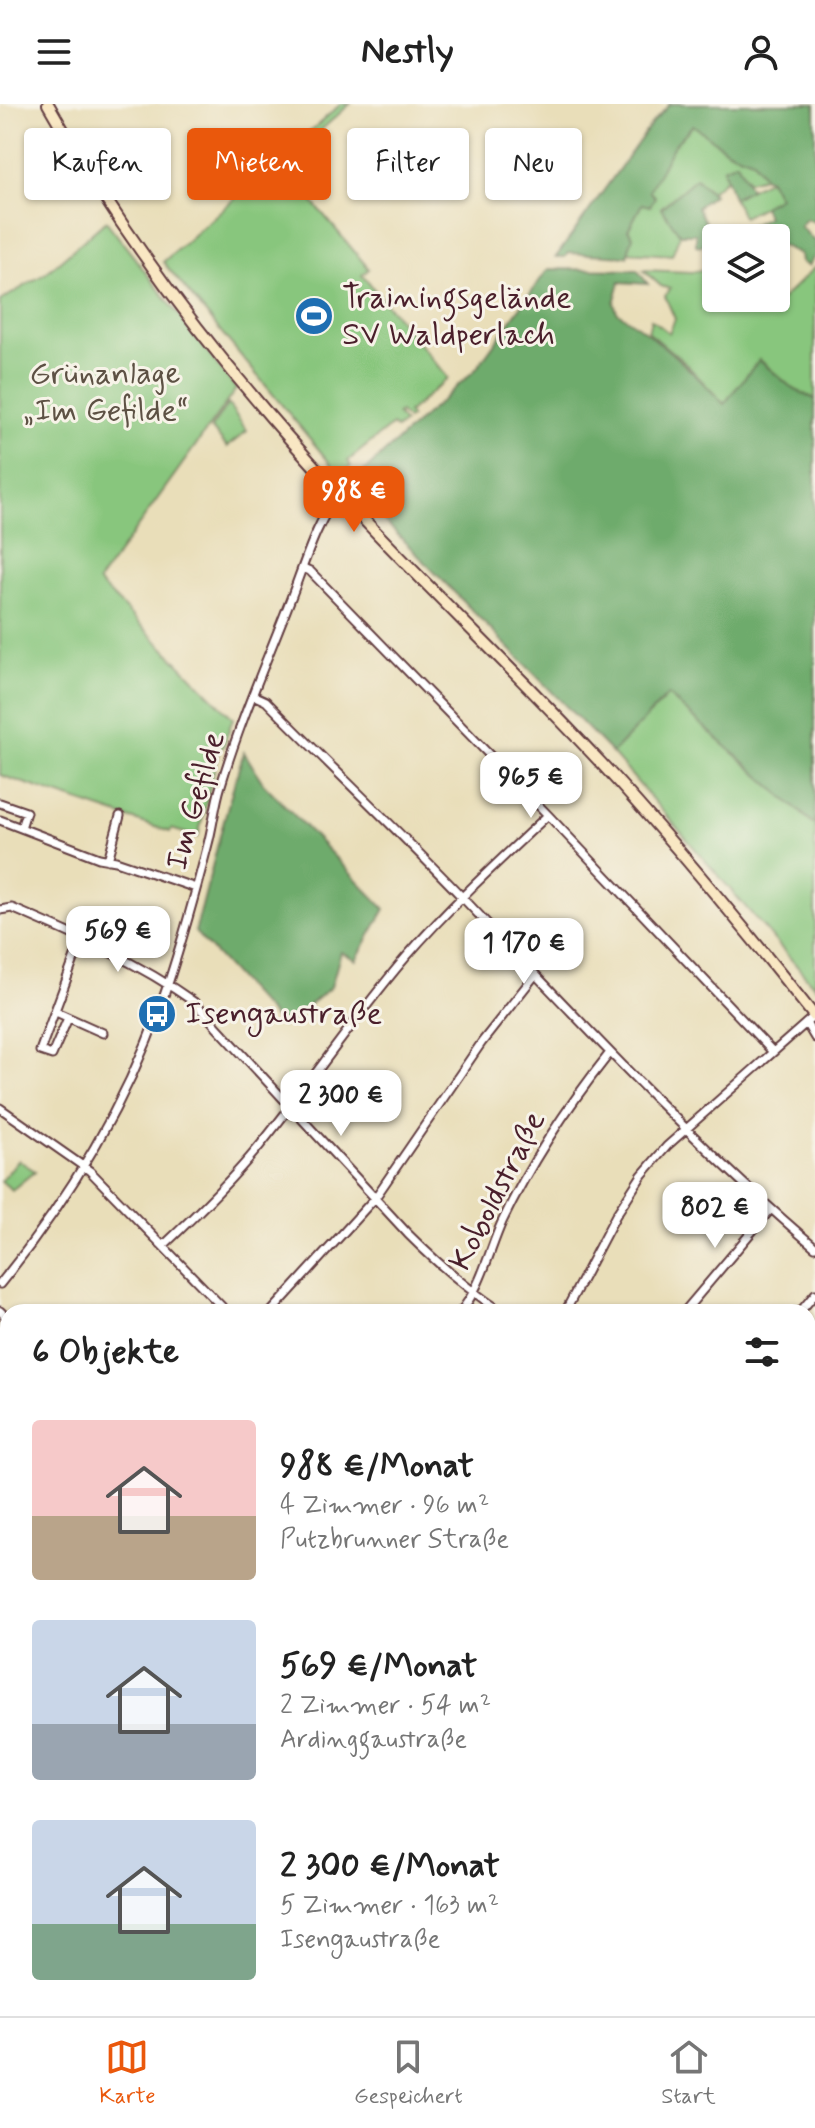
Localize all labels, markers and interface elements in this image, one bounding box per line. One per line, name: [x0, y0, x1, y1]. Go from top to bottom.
text: Nestly: [361, 29, 454, 76]
icon: menu: [32, 30, 76, 74]
icon: person: [739, 30, 783, 74]
chip: Kaufen: [24, 128, 171, 200]
chip: Mieten: [187, 128, 331, 200]
chip: Filter: [347, 128, 469, 200]
chip: Neu: [485, 128, 582, 200]
map controls: [702, 224, 790, 312]
button: layers: [702, 224, 790, 312]
place label: Trainingsgelände SV Waldperlach: [342, 277, 572, 356]
sports icon: Trainingsgelände SV Waldperlach: [293, 295, 335, 337]
park label: Grünanlage „Im Gefilde“: [22, 353, 188, 432]
pin: 988 €: [298, 466, 410, 534]
text: 988 €: [321, 475, 387, 509]
street label: Im Gefilde: [156, 727, 236, 875]
pin: 965 €: [475, 752, 587, 820]
text: 965 €: [498, 761, 564, 795]
pin: 569 €: [62, 906, 174, 974]
text: 569 €: [84, 915, 152, 949]
pin: 1 170 €: [450, 918, 598, 986]
text: 1 170 €: [483, 927, 565, 961]
bus stop icon: Isengaustraße: [136, 993, 178, 1035]
place label: Isengaustraße: [185, 993, 382, 1037]
pin: 2 300 €: [267, 1070, 415, 1138]
text: 2 300 €: [298, 1079, 384, 1113]
street label: Koboldstraße: [440, 1104, 556, 1278]
pin: 802 €: [659, 1182, 771, 1250]
text: 802 €: [680, 1191, 750, 1225]
text: 6 Objekte: [32, 1330, 179, 1375]
icon: filters: [740, 1330, 784, 1374]
text: 988 €/Monat: [280, 1444, 474, 1489]
icon: home: [96, 1452, 192, 1548]
text: 4 Zimmer · 96 m²: [280, 1489, 489, 1523]
text: Putzbrunner Straße: [280, 1523, 509, 1557]
text: 569 €/Monat: [280, 1644, 477, 1689]
icon: home: [96, 1652, 192, 1748]
text: 2 Zimmer · 54 m²: [280, 1689, 491, 1723]
text: Ardinggaustraße: [280, 1723, 467, 1757]
text: 2 300 €/Monat: [280, 1844, 500, 1889]
icon: home: [96, 1852, 192, 1948]
text: 5 Zimmer · 163 m²: [280, 1889, 499, 1923]
text: Isengaustraße: [280, 1923, 440, 1957]
tab: Karte: [99, 2035, 155, 2111]
tab: Gespeichert: [354, 2035, 463, 2111]
tab: Start: [661, 2035, 716, 2111]

